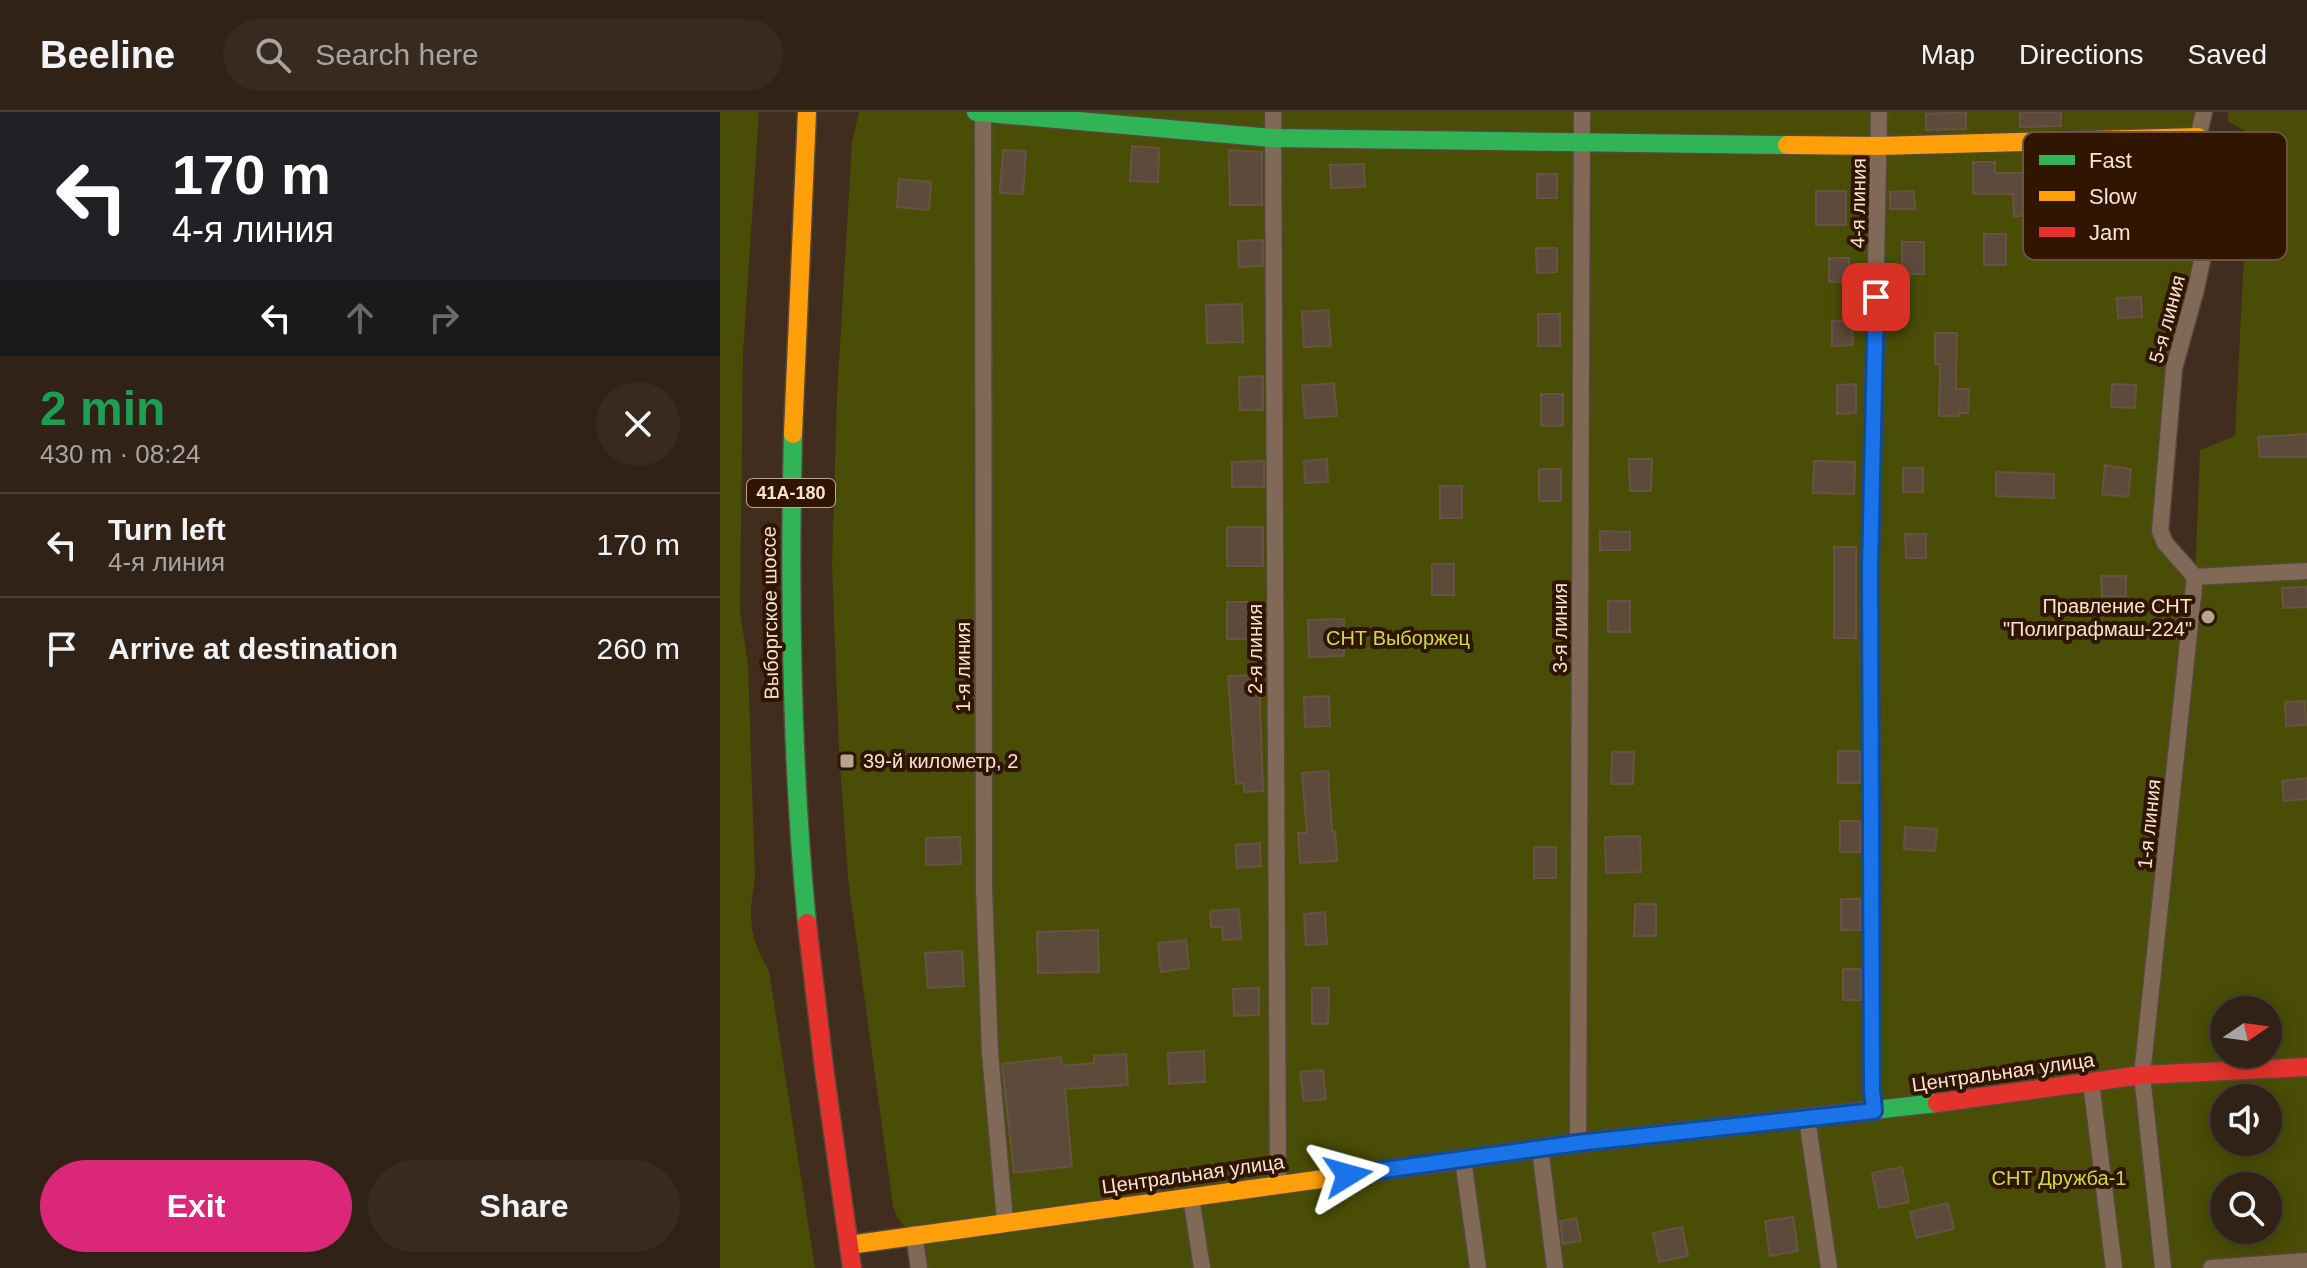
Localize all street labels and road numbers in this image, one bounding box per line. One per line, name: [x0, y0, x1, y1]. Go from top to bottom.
street label: 4-я линия: [1846, 158, 1870, 248]
street label: 5-я линия: [2145, 273, 2189, 365]
road number: 41А-180: [747, 479, 835, 507]
street label: Выборгское шоссе: [757, 526, 783, 700]
street label: 3-я линия: [1549, 583, 1571, 673]
street label: 2-я линия: [1244, 604, 1266, 694]
street label: 1-я линия: [952, 622, 974, 712]
street label: 1-я линия: [2133, 778, 2165, 870]
street label: Центральная улица: [1910, 1048, 2096, 1096]
street label: Центральная улица: [1100, 1150, 1286, 1198]

